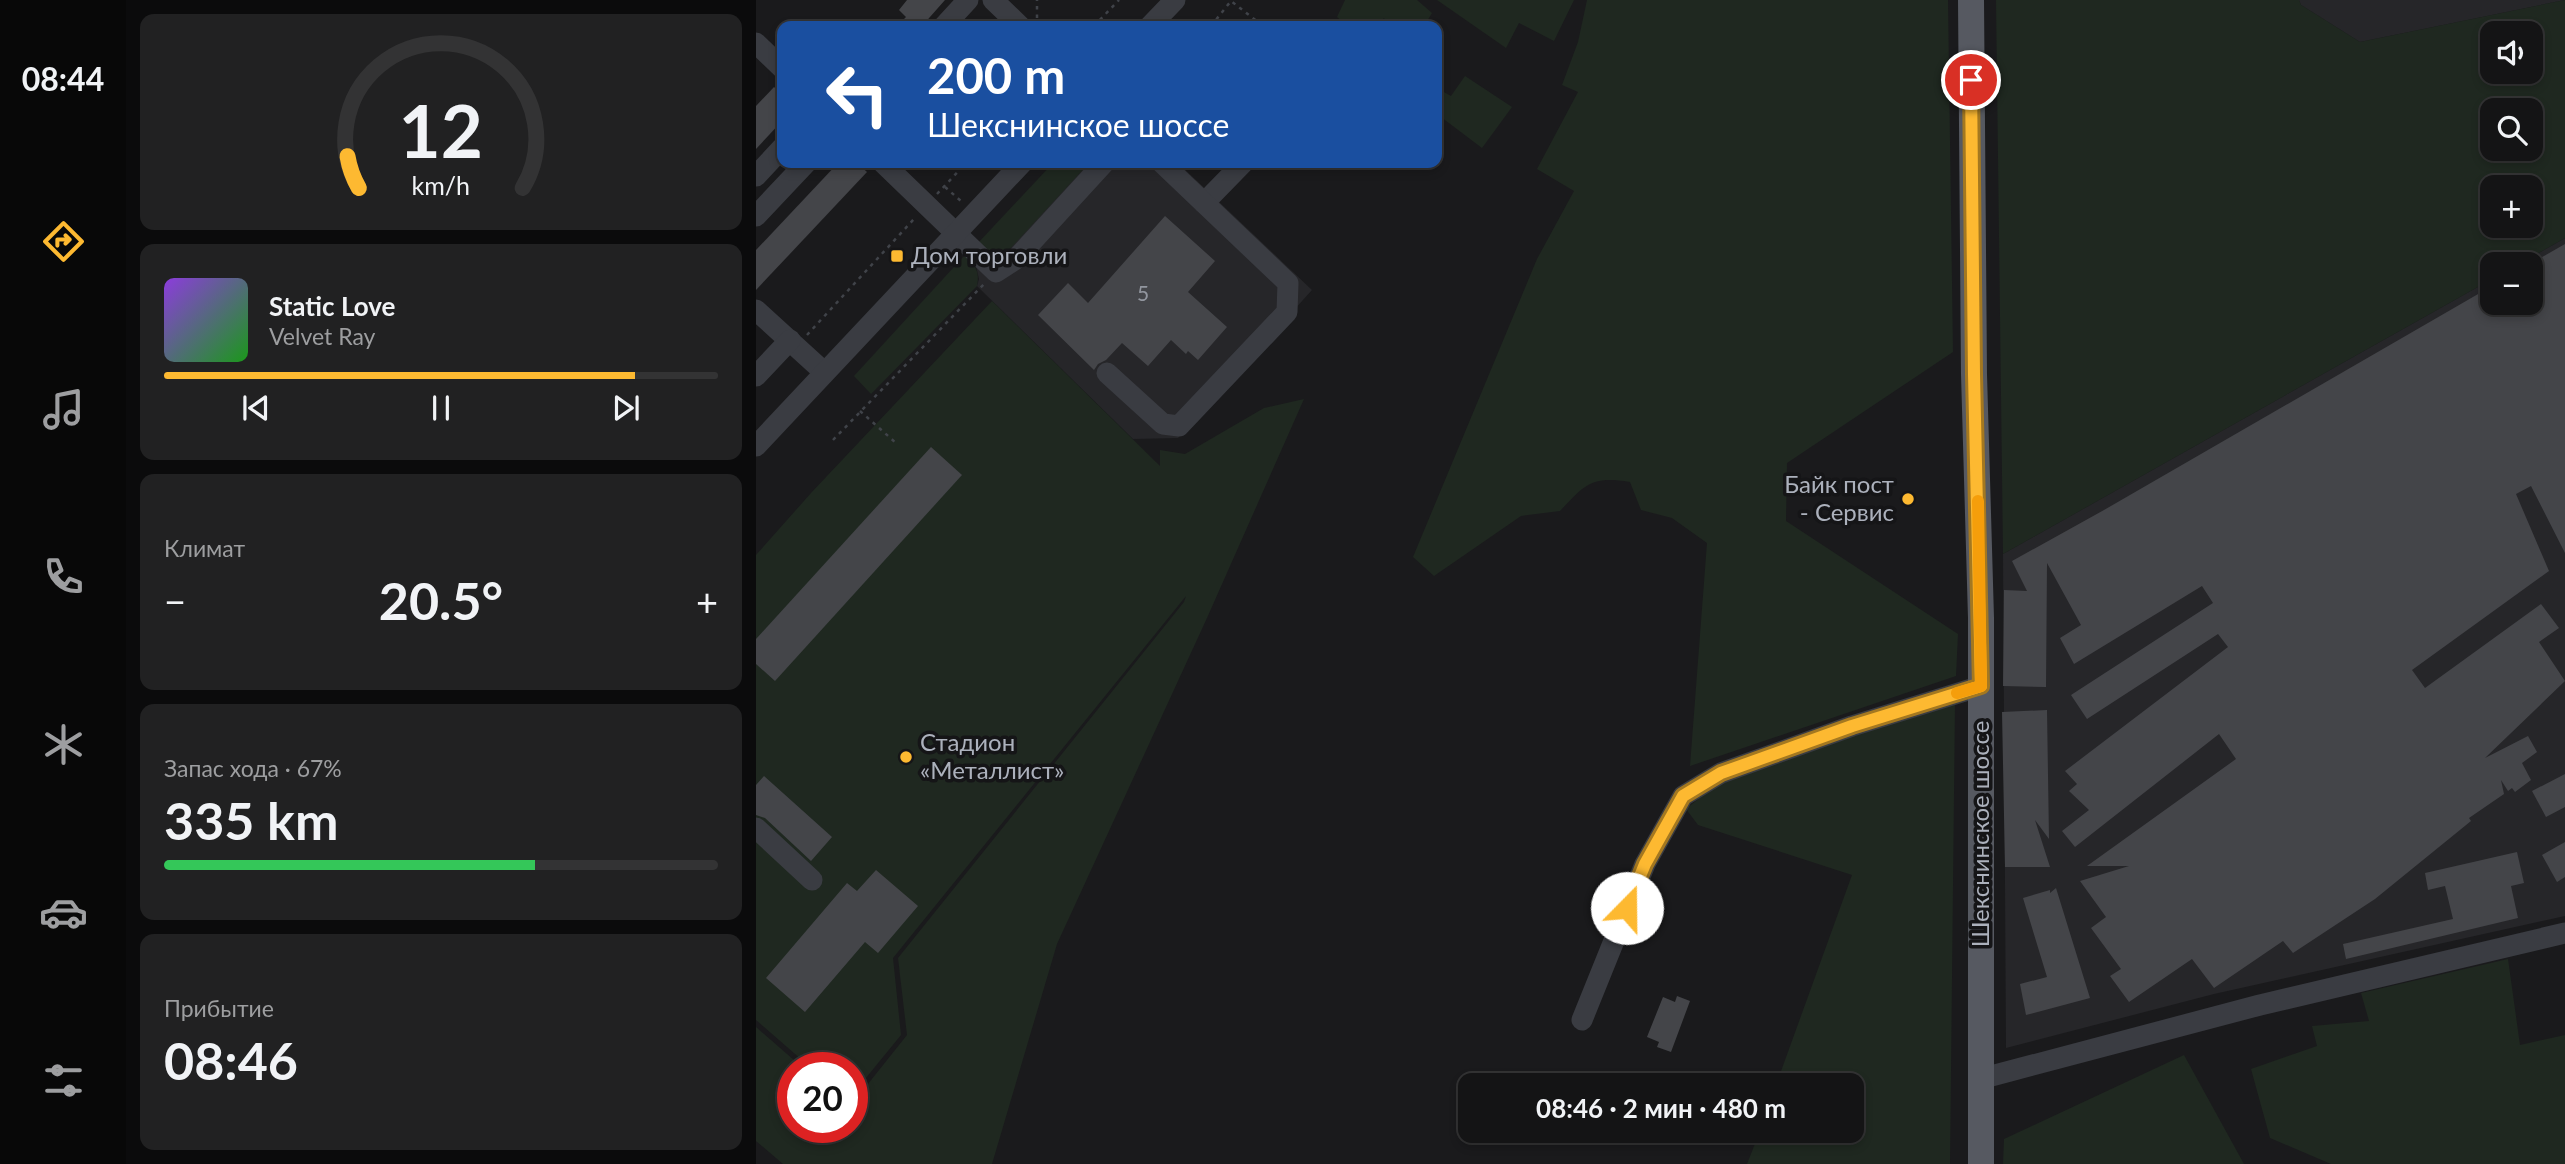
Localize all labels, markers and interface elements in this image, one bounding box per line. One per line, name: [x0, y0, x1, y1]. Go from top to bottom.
map controls: [2480, 21, 2543, 315]
button: sound: [2480, 21, 2543, 84]
text: 200 m: [927, 46, 1065, 104]
icon: left: [812, 49, 903, 140]
pin: [1941, 50, 2001, 110]
text: 08:44: [22, 59, 104, 98]
icon: arrive: [1952, 61, 1990, 99]
text: 12: [399, 86, 483, 174]
button: search: [2480, 98, 2543, 161]
text: Шекснинское шоссе: [927, 105, 1229, 144]
text: km/h: [412, 170, 470, 200]
button: +: [2480, 175, 2543, 238]
icon: directions: [39, 217, 88, 266]
place label: Дом торговли: [911, 240, 1067, 269]
marker: Дом торговли: [889, 248, 905, 264]
button: −: [2480, 252, 2543, 315]
house number: 5: [1137, 280, 1149, 305]
text: Static Love: [269, 290, 396, 322]
text: Velvet Ray: [269, 322, 375, 350]
icon: music: [39, 385, 88, 434]
icon: previous: [237, 389, 275, 427]
icon: pause: [422, 389, 460, 427]
icon: next: [607, 389, 645, 427]
place label: Байк пост - Сервис: [1784, 469, 1894, 526]
marker: Байк пост - Сервис: [1900, 491, 1916, 507]
text: Климат: [164, 534, 245, 562]
icon: phone: [39, 552, 88, 601]
text: 20.5°: [379, 569, 503, 631]
text: −: [164, 578, 186, 624]
text: +: [696, 578, 718, 624]
icon: climate: [39, 720, 88, 769]
street label: Шекснинское шоссе: [1965, 721, 1994, 947]
place label: Стадион «Металлист»: [920, 727, 1064, 784]
marker: Стадион «Металлист»: [898, 749, 914, 765]
text: Запас хода · 67%: [164, 754, 342, 782]
text: 335 km: [164, 789, 338, 851]
position arrow: [1590, 871, 1664, 945]
icon: car: [39, 888, 88, 937]
text: Прибытие: [164, 994, 274, 1022]
text: 08:46: [164, 1029, 298, 1091]
speed limit sign: 20: [777, 1052, 868, 1143]
icon: filters: [39, 1056, 88, 1105]
text: 08:46 · 2 мин · 480 m: [1536, 1092, 1786, 1124]

